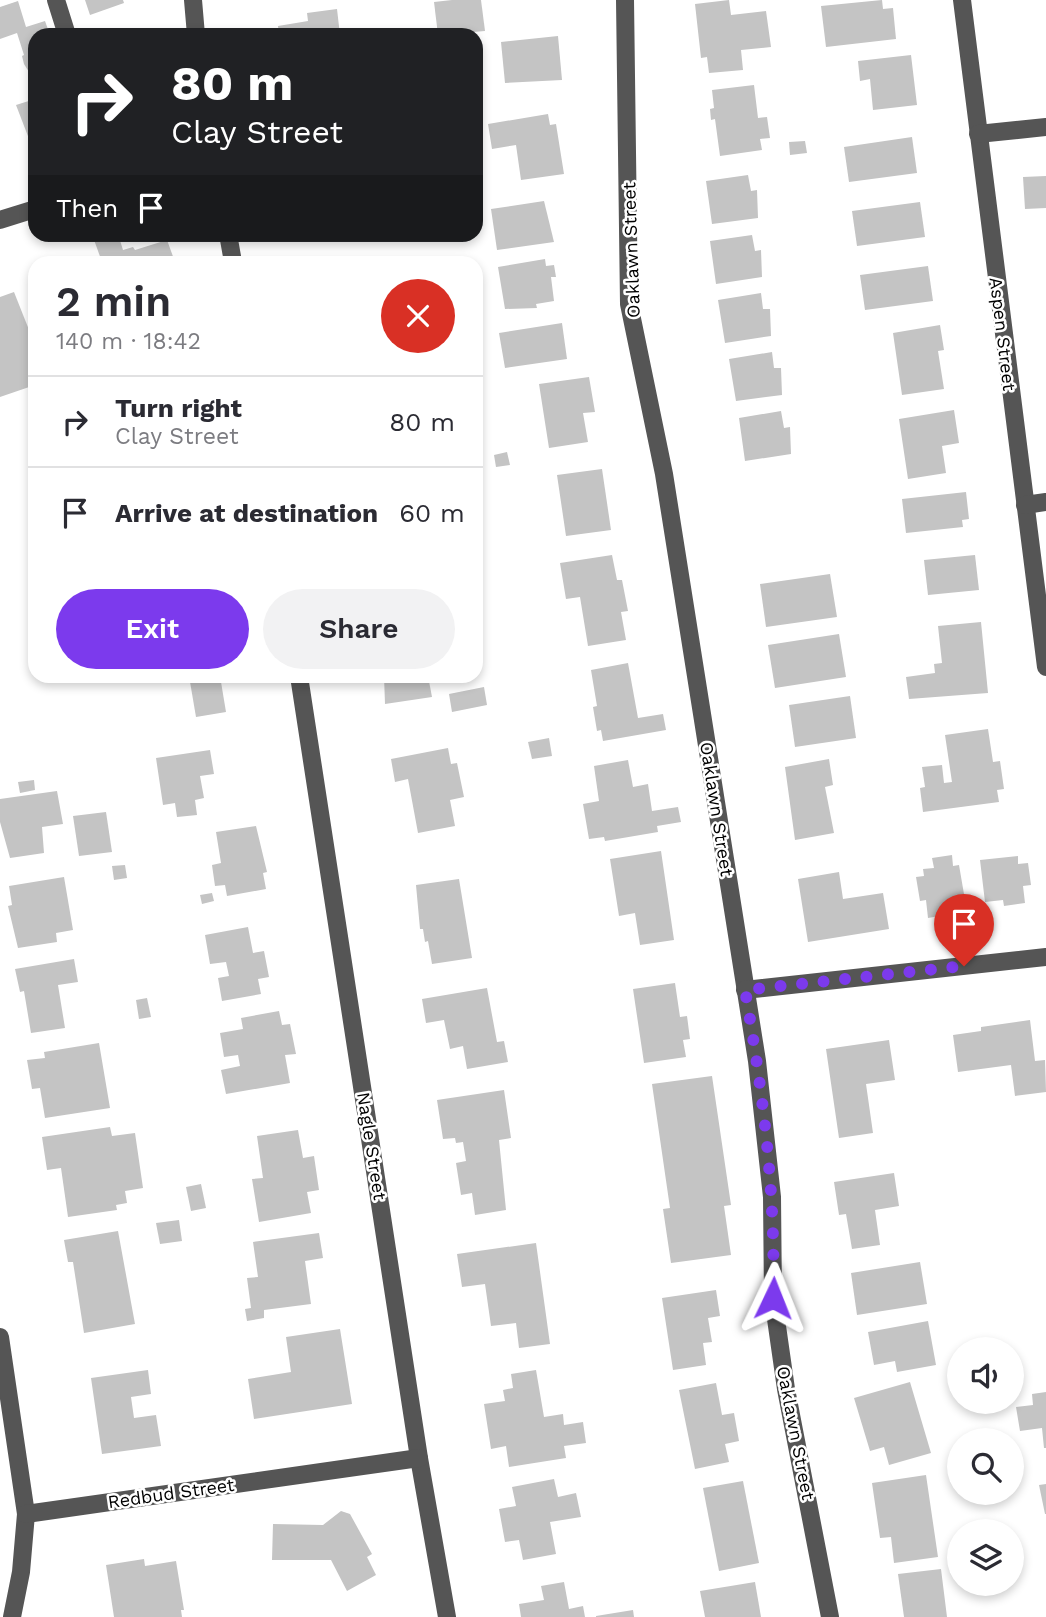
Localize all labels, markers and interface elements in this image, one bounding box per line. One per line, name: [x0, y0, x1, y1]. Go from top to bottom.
text: 80 m: [171, 54, 293, 112]
icon: right: [56, 56, 147, 147]
text: Clay Street: [171, 113, 343, 151]
street label: Oaklawn Street: [618, 181, 644, 318]
icon: arrive: [132, 189, 170, 227]
text: Then: [56, 193, 118, 223]
street label: Aspen Street: [986, 276, 1020, 393]
text: 2 min: [56, 277, 171, 326]
button: close: [381, 279, 455, 353]
text: 140 m · 18:42: [56, 328, 201, 355]
text: Turn right: [115, 393, 242, 423]
icon: right: [56, 403, 94, 441]
text: 80 m: [389, 407, 455, 437]
text: Clay Street: [115, 423, 239, 450]
icon: arrive: [56, 494, 94, 532]
text: Arrive at destination: [115, 498, 378, 528]
text: 60 m: [399, 498, 465, 528]
button: Exit: [56, 589, 249, 669]
button: Share: [263, 589, 455, 669]
street label: Oaklawn Street: [696, 740, 738, 878]
pin: [934, 894, 994, 966]
icon: arrive: [945, 905, 983, 943]
street label: Nagle Street: [353, 1090, 391, 1202]
position arrow: [736, 1261, 810, 1335]
map controls: [947, 1337, 1024, 1596]
button: sound: [947, 1337, 1024, 1414]
street label: Oaklawn Street: [773, 1364, 819, 1502]
button: search: [947, 1428, 1024, 1505]
street label: Redbud Street: [106, 1474, 236, 1512]
button: layers: [947, 1519, 1024, 1596]

